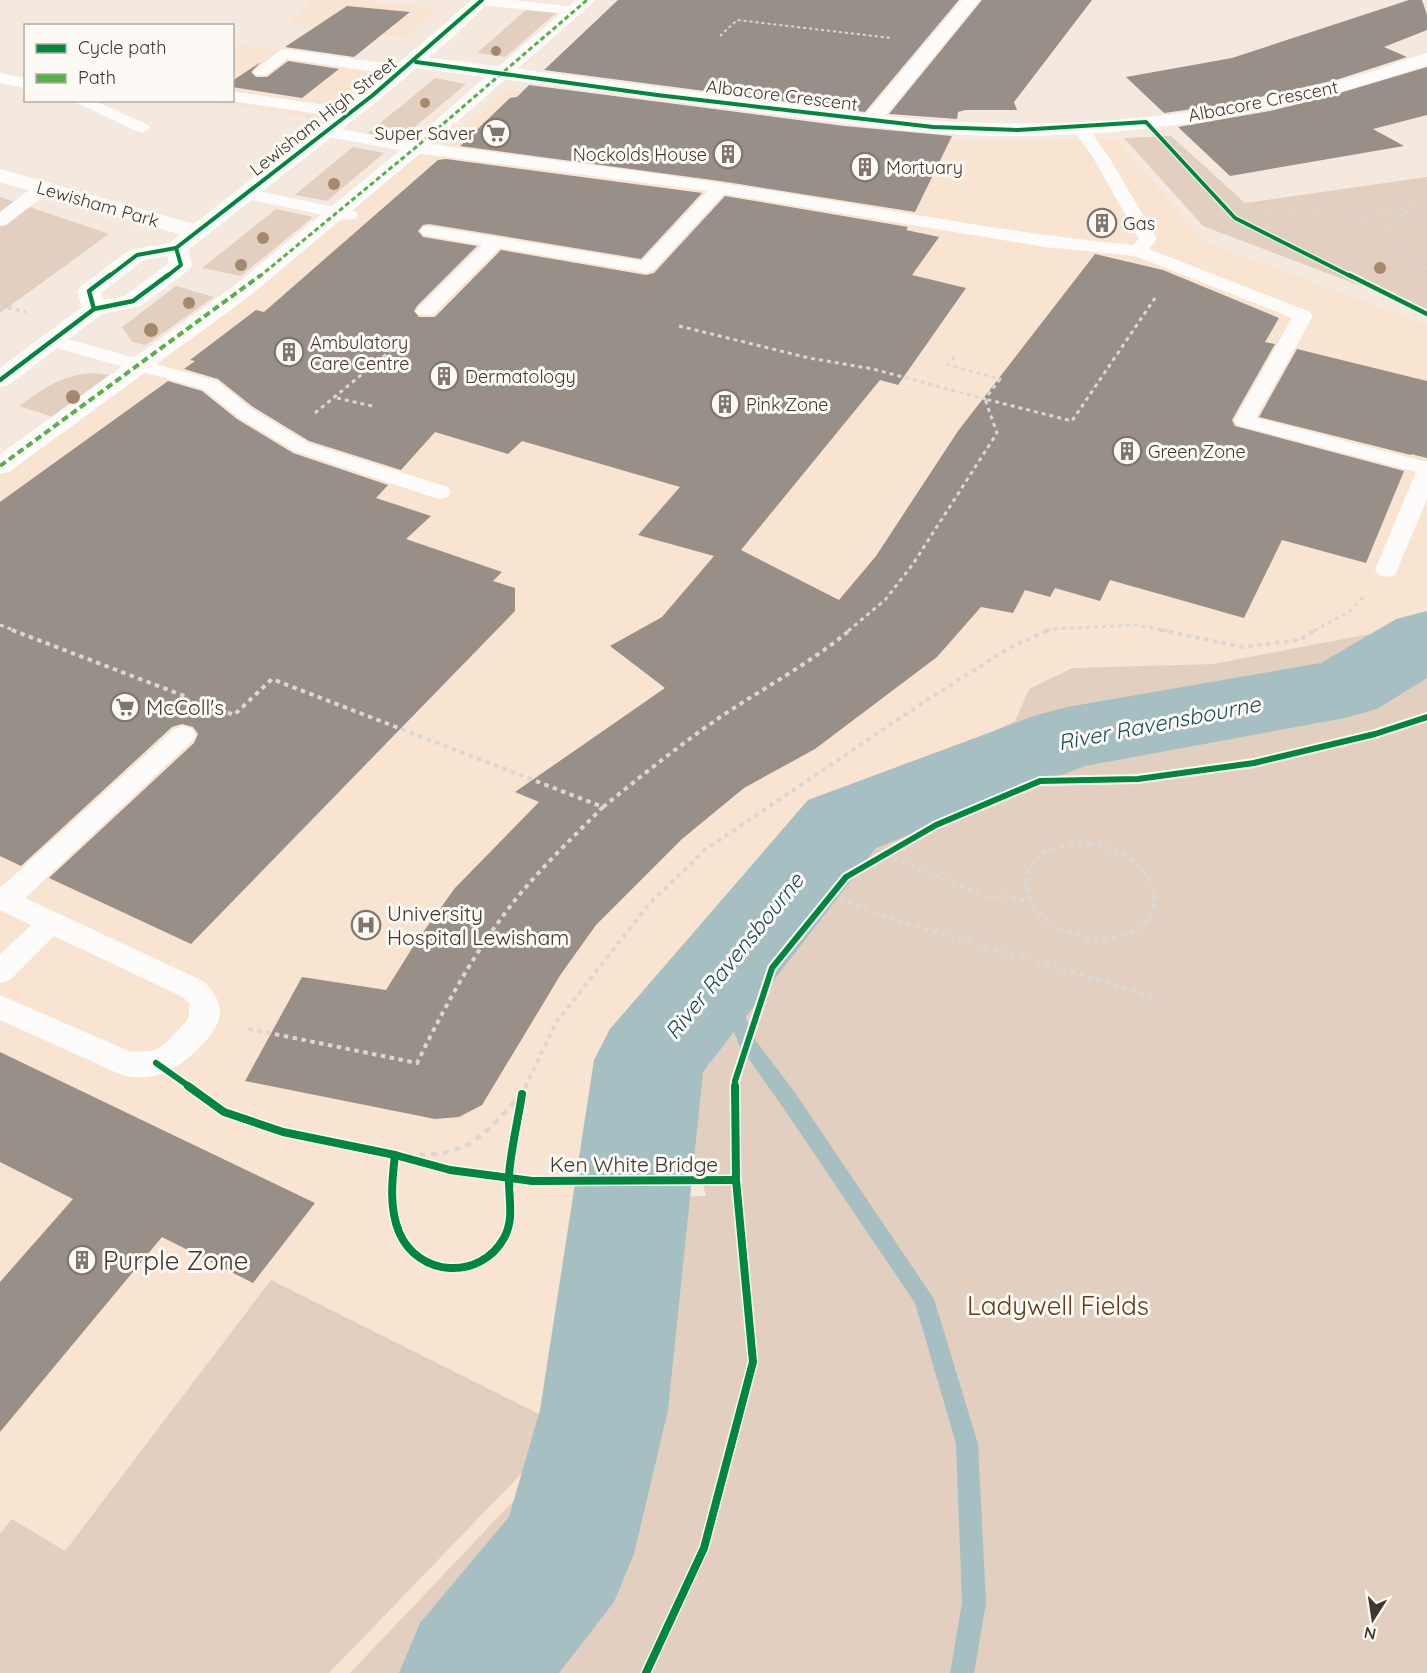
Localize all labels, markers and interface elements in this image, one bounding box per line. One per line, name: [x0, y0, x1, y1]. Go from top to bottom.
legend: [24, 24, 234, 102]
text: Cycle path: [78, 36, 166, 59]
street label: Lewisham High Street: [245, 51, 401, 181]
text: Path: [78, 66, 116, 89]
street label: Albacore Crescent: [705, 74, 859, 116]
street label: Albacore Crescent: [1186, 75, 1340, 127]
supermarket icon: Super Saver: [480, 117, 512, 149]
place label: Super Saver: [374, 122, 475, 145]
building icon: Nockolds House: [712, 138, 744, 170]
place label: Nockolds House: [573, 143, 707, 166]
building icon: Mortuary: [849, 151, 881, 183]
place label: Mortuary: [886, 156, 963, 179]
street label: Lewisham Park: [34, 176, 162, 232]
building icon: Gas: [1086, 207, 1118, 239]
place label: Gas: [1123, 212, 1155, 235]
place label: Ambulatory Care Centre: [310, 331, 409, 375]
building icon: Ambulatory Care Centre: [273, 336, 305, 368]
building icon: Dermatology: [428, 360, 460, 392]
place label: Dermatology: [465, 365, 576, 388]
building icon: Pink Zone: [709, 388, 741, 420]
place label: Pink Zone: [746, 393, 828, 416]
building icon: Green Zone: [1111, 435, 1143, 467]
place label: Green Zone: [1148, 440, 1246, 463]
water label: River Ravensbourne: [1055, 689, 1264, 756]
supermarket icon: McColl's: [109, 691, 141, 723]
place label: McColl's: [146, 694, 224, 720]
water label: River Ravensbourne: [658, 866, 811, 1045]
place label: University Hospital Lewisham: [387, 900, 569, 950]
hospital icon: University Hospital Lewisham: [350, 909, 382, 941]
street label: Ken White Bridge: [550, 1151, 718, 1177]
building icon: Purple Zone: [66, 1244, 98, 1276]
place label: Purple Zone: [103, 1244, 248, 1277]
park label: Ladywell Fields: [967, 1289, 1149, 1322]
north arrow: [1343, 1589, 1403, 1649]
text: N: [1362, 1623, 1378, 1645]

